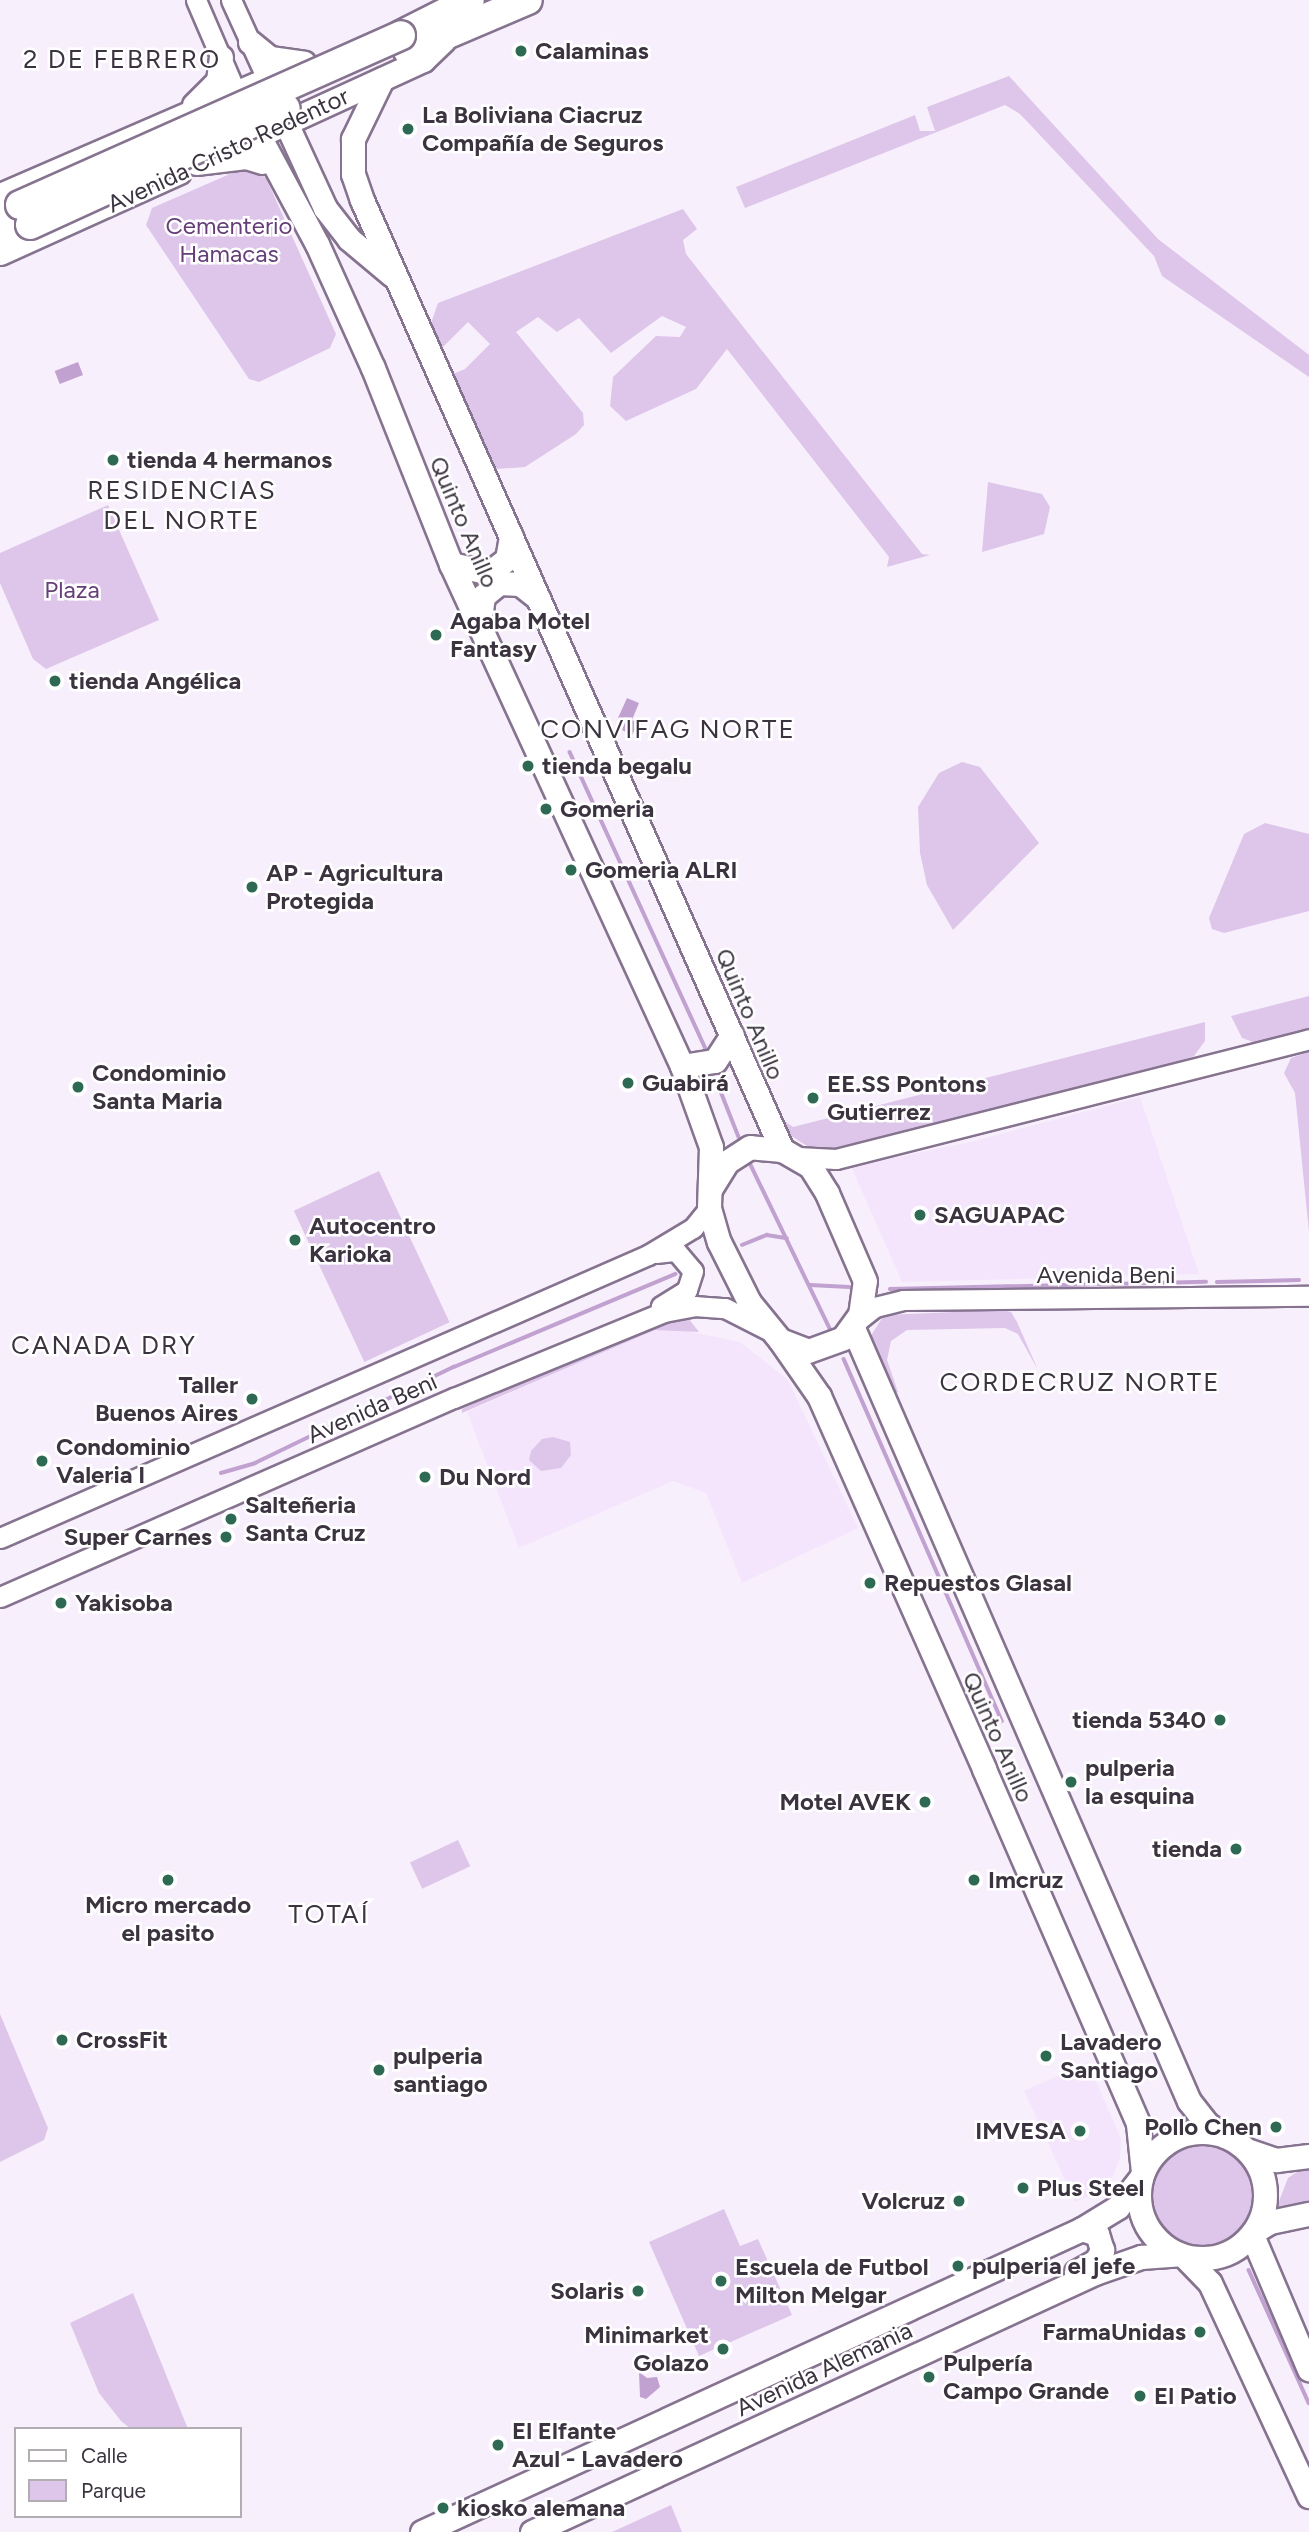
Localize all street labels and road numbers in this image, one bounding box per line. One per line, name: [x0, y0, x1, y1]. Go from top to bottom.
street label: Avenida Cristo Redentor: [103, 81, 353, 219]
street label: Quinto Anillo: [423, 452, 505, 592]
street label: Quinto Anillo: [709, 944, 791, 1084]
street label: Avenida Beni: [1036, 1261, 1176, 1289]
street label: Avenida Beni: [303, 1367, 441, 1449]
street label: Quinto Anillo: [956, 1667, 1040, 1807]
street label: Avenida Alemania: [731, 2316, 917, 2422]

